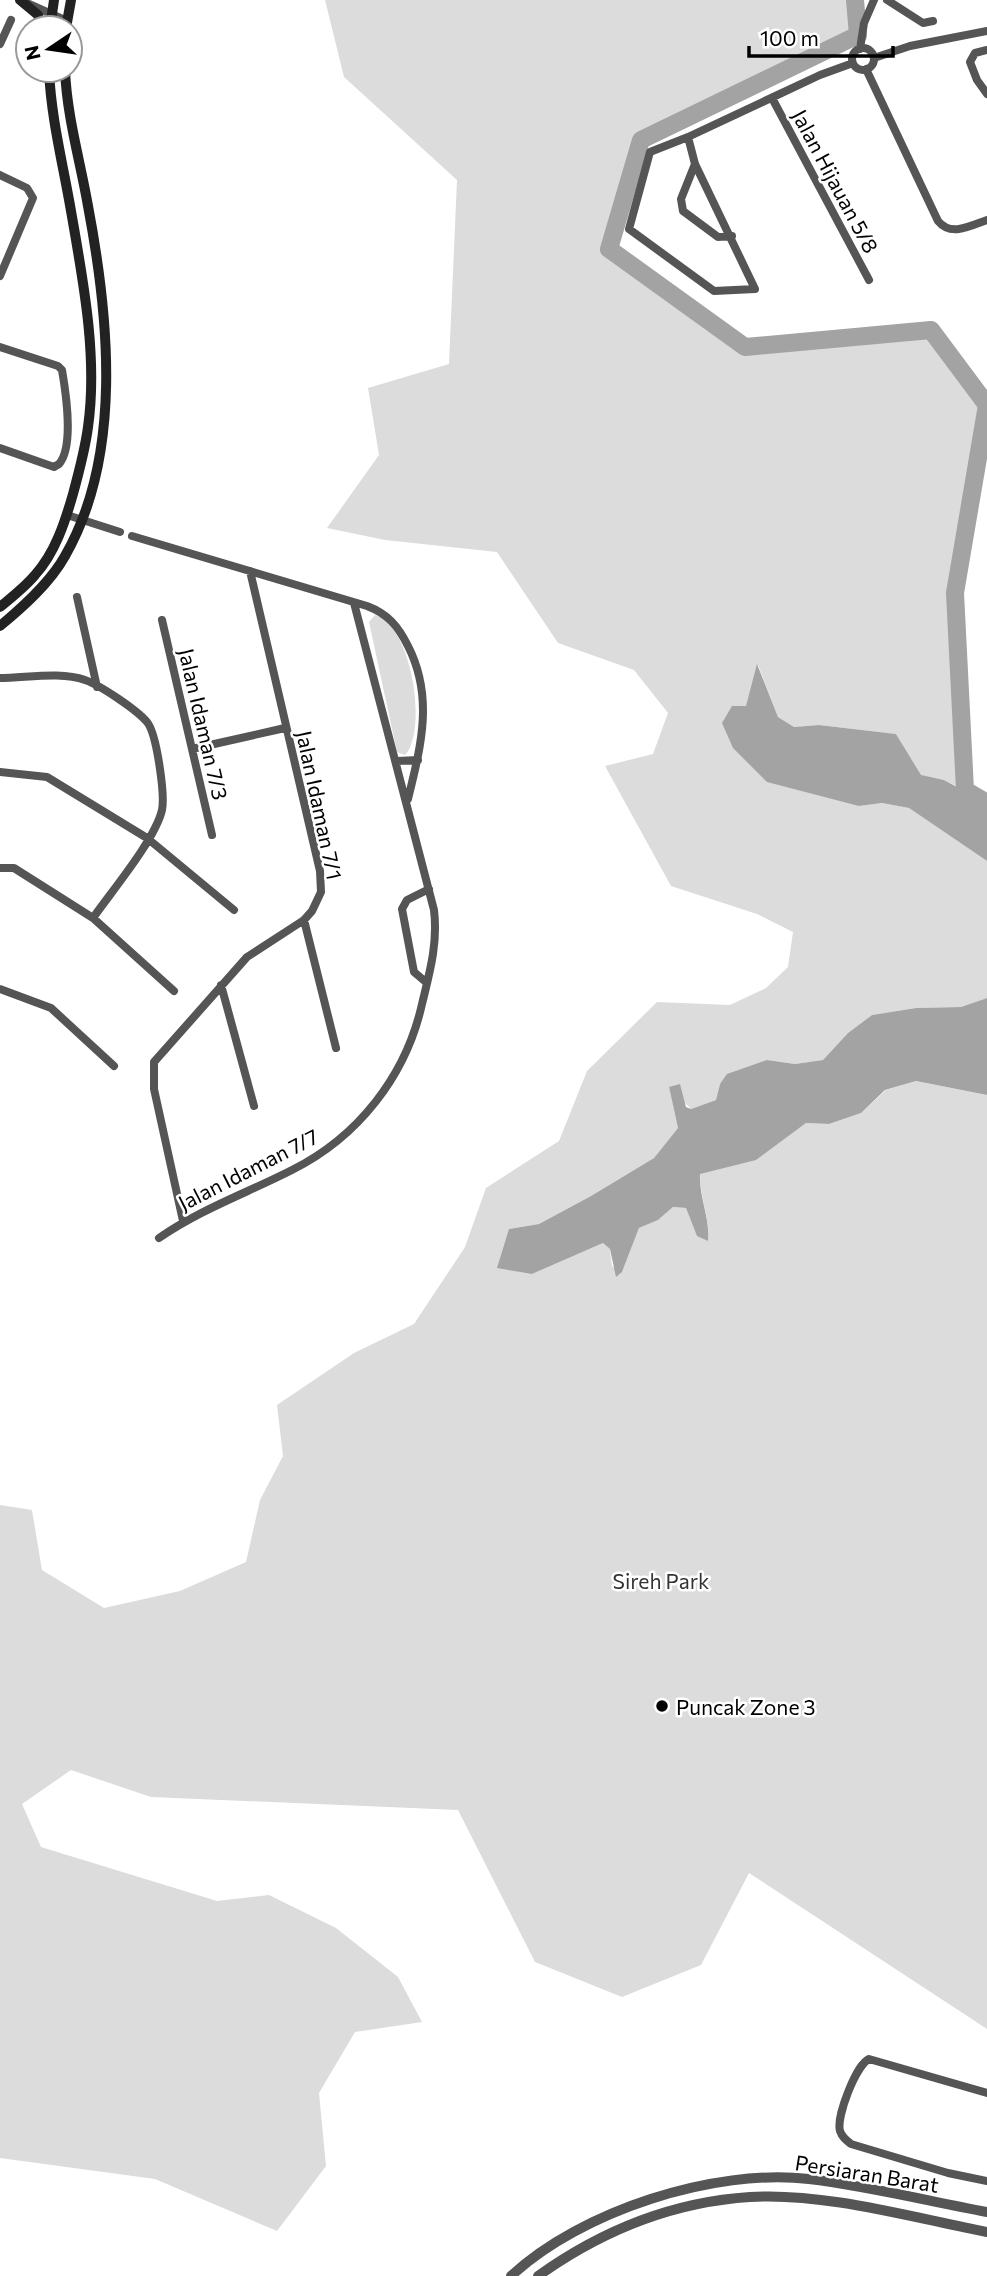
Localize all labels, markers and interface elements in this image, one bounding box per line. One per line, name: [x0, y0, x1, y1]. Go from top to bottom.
north arrow: [14, 14, 84, 84]
scale bar: [749, 14, 892, 58]
text: 100 m: [760, 25, 819, 50]
text: N: [19, 43, 45, 62]
street label: Jalan Hijauan 5/8: [788, 105, 884, 257]
street label: Jalan Idaman 7/3: [174, 646, 234, 802]
street label: Jalan Idaman 7/1: [292, 728, 348, 882]
street label: Jalan Idaman 7/7: [174, 1123, 322, 1215]
park label: Sireh Park: [613, 1568, 709, 1593]
place label: Puncak Zone 3: [676, 1694, 815, 1719]
marker: Puncak Zone 3: [654, 1698, 670, 1714]
street label: Persiaran Barat: [793, 2149, 941, 2197]

